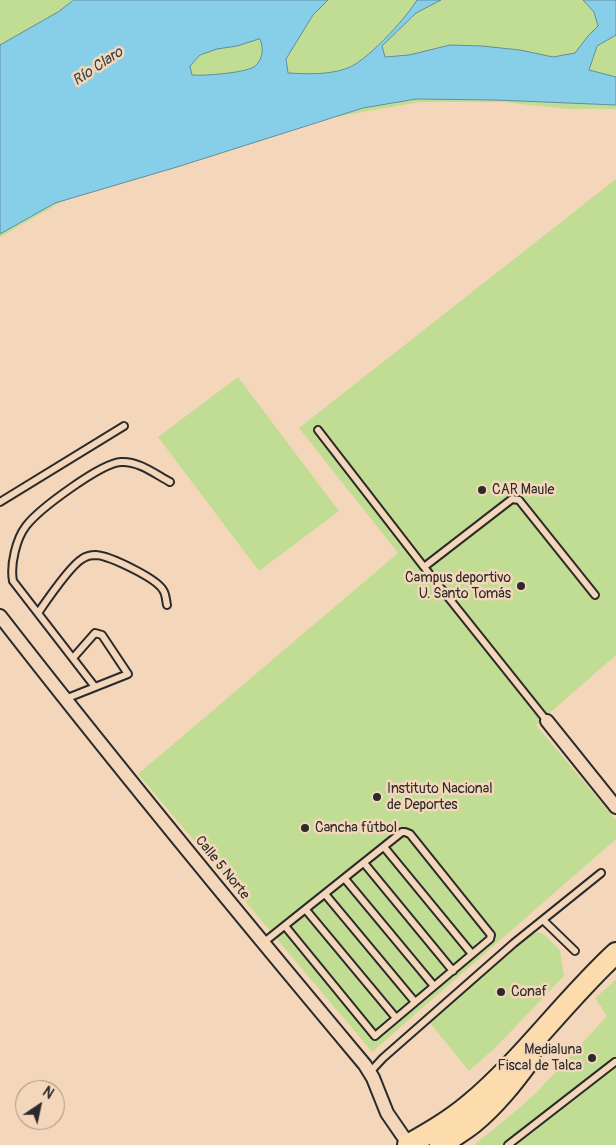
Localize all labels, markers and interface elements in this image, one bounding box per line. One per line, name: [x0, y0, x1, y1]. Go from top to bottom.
water label: Río Claro: [69, 44, 127, 90]
place label: CAR Maule: [492, 482, 554, 498]
marker: CAR Maule: [476, 484, 488, 496]
place label: Campus deportivo U. Santo Tomás: [405, 570, 511, 602]
marker: Campus deportivo U. Santo Tomás: [515, 580, 527, 592]
place label: Instituto Nacional de Deportes: [387, 781, 493, 814]
marker: Instituto Nacional de Deportes: [371, 791, 383, 803]
place label: Cancha fútbol: [315, 820, 397, 836]
marker: Cancha fútbol: [299, 822, 311, 834]
street label: Calle 5 Norte: [191, 833, 253, 903]
place label: Conaf: [511, 984, 547, 1000]
marker: Conaf: [495, 986, 507, 998]
place label: Medialuna Fiscal de Talca: [497, 1042, 582, 1074]
marker: Medialuna Fiscal de Talca: [586, 1052, 598, 1064]
north arrow: [15, 1080, 65, 1130]
text: N: [39, 1083, 57, 1103]

